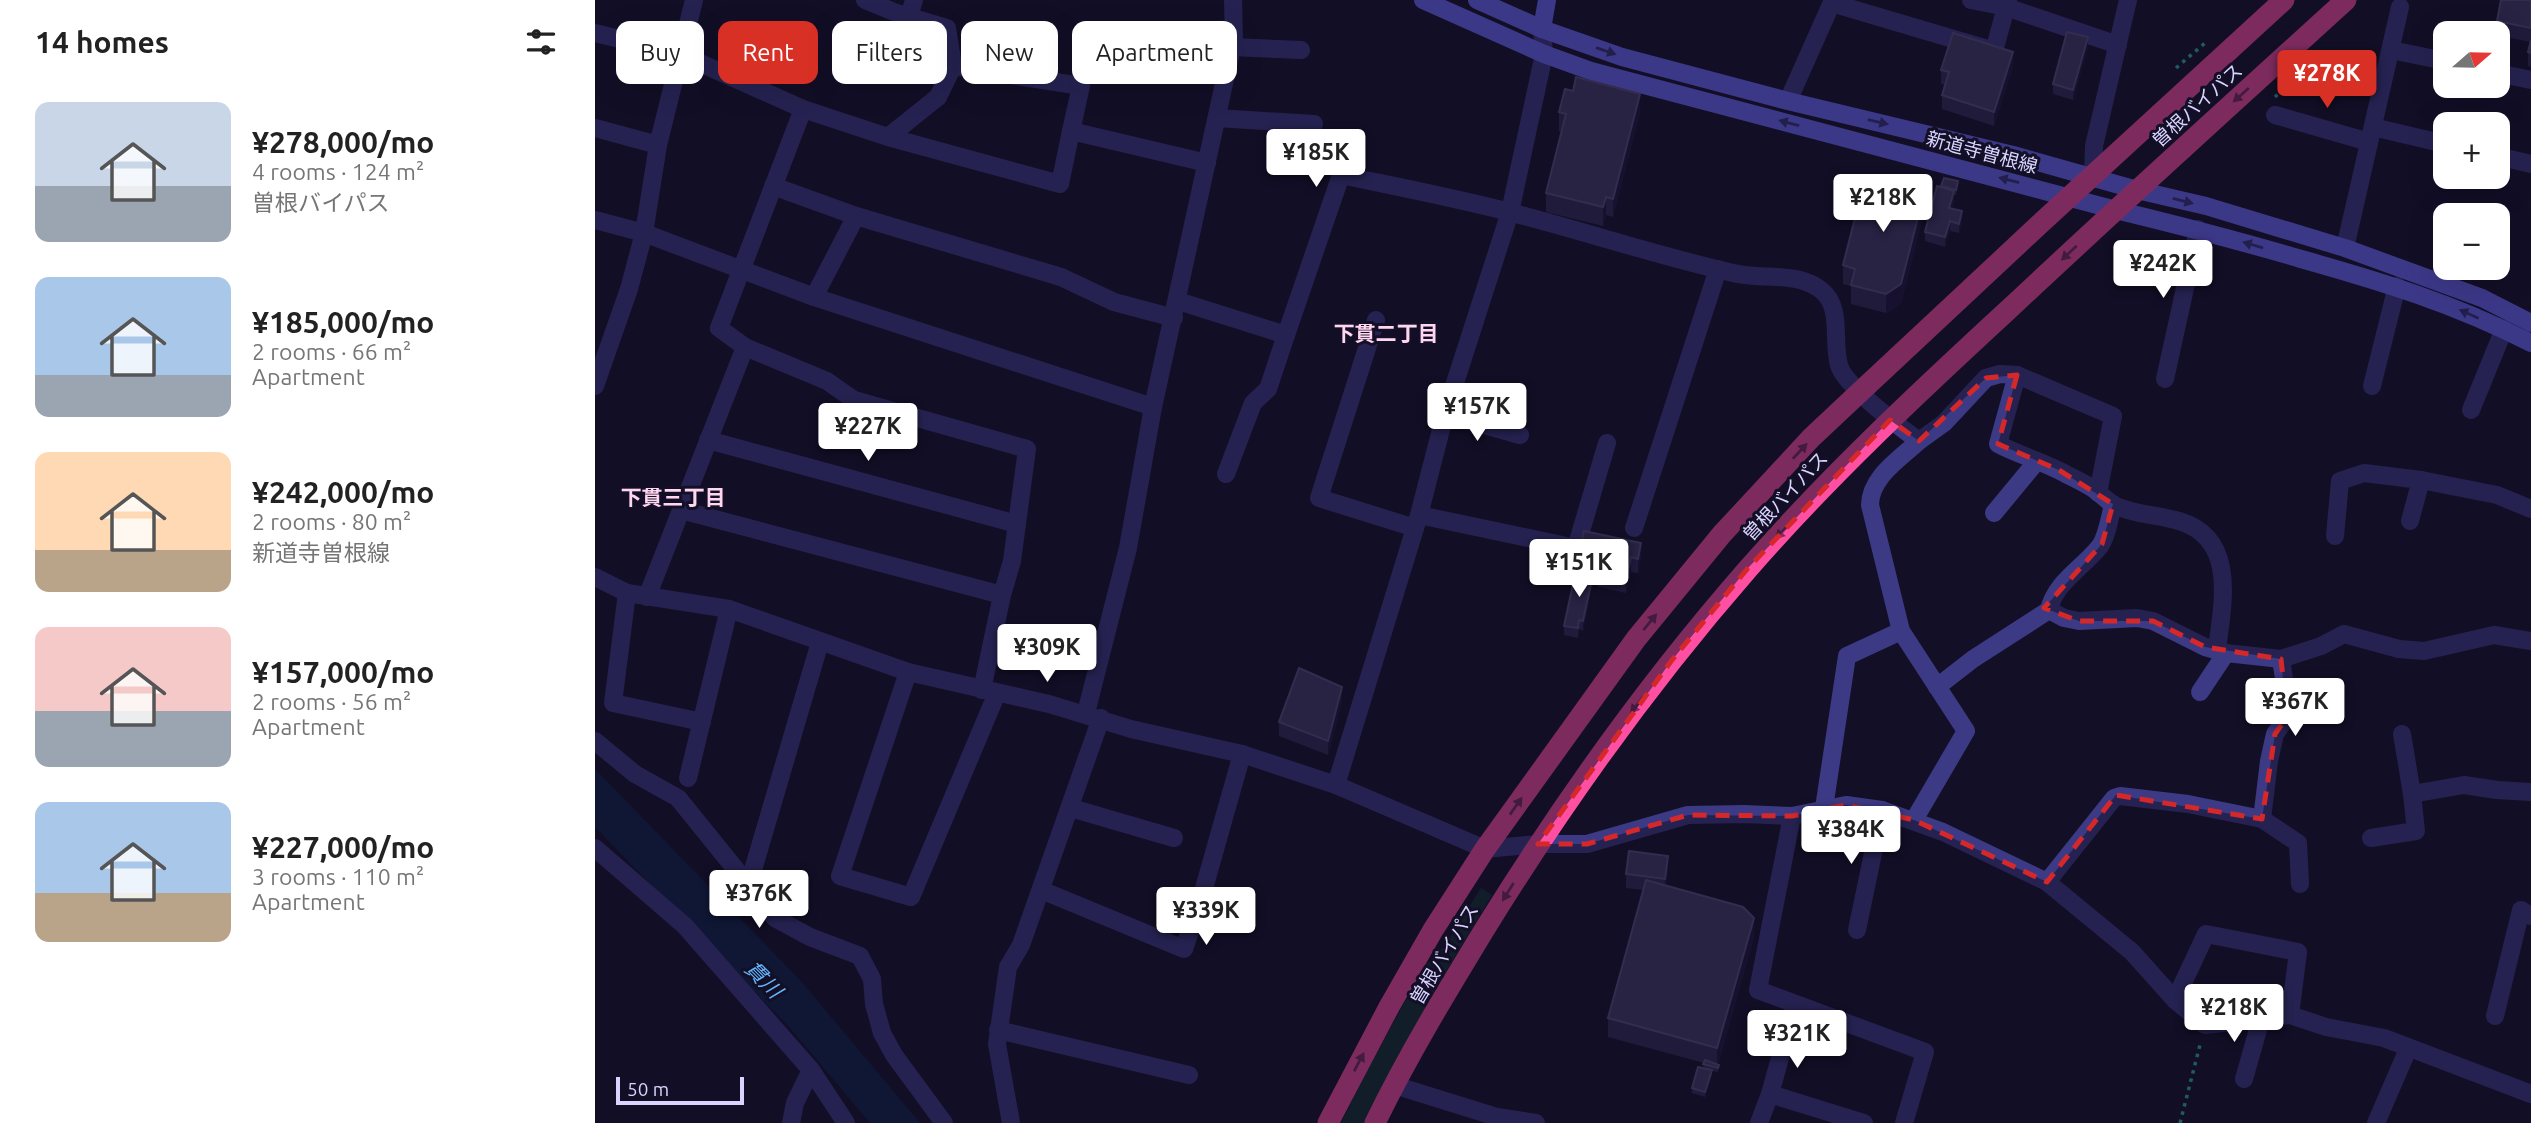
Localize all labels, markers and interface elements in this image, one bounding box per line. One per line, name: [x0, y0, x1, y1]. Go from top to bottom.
chip: Buy: [616, 21, 704, 84]
chip: Rent: [718, 21, 818, 84]
chip: Filters: [832, 21, 947, 84]
chip: New: [961, 21, 1058, 84]
chip: Apartment: [1072, 21, 1237, 84]
north arrow: [2433, 21, 2509, 98]
map controls: [2433, 21, 2510, 280]
icon: filters: [522, 23, 560, 61]
text: 14 homes: [35, 25, 169, 59]
one-way arrow: [1596, 46, 1617, 57]
pin: ¥278K: [2278, 50, 2376, 110]
street label: 曽根バイパス: [2147, 59, 2247, 151]
text: ¥278K: [2293, 60, 2361, 85]
one-way arrow: [2233, 87, 2250, 103]
button: +: [2433, 112, 2510, 189]
one-way arrow: [1778, 117, 1800, 128]
one-way arrow: [1867, 117, 1889, 128]
text: ¥278,000/mo: [252, 125, 434, 159]
street label: 新道寺曽根線: [1924, 127, 2040, 177]
icon: home: [91, 130, 175, 214]
pin: ¥185K: [1267, 130, 1365, 189]
text: ¥185K: [1282, 139, 1350, 164]
text: 4 rooms · 124 m²: [252, 159, 424, 184]
pin: ¥218K: [1834, 174, 1932, 234]
one-way arrow: [1998, 174, 2020, 185]
text: ¥218K: [1849, 184, 1917, 209]
text: 曽根バイパス: [252, 190, 390, 215]
one-way arrow: [2172, 196, 2194, 207]
button: −: [2433, 203, 2510, 280]
one-way arrow: [2242, 239, 2263, 249]
pin: ¥242K: [2114, 240, 2212, 300]
one-way arrow: [2061, 244, 2078, 260]
text: ¥242K: [2129, 250, 2197, 275]
icon: home: [91, 305, 175, 389]
text: ¥185,000/mo: [252, 305, 434, 339]
one-way arrow: [2459, 308, 2479, 320]
district label: 下貫二丁目: [1334, 321, 1439, 345]
text: 2 rooms · 66 m²: [252, 339, 411, 364]
text: Apartment: [252, 364, 365, 389]
pin: ¥157K: [1428, 384, 1526, 443]
text: ¥157K: [1443, 393, 1511, 418]
pin: ¥227K: [819, 404, 917, 463]
text: ¥227K: [834, 413, 902, 438]
one-way arrow: [1791, 443, 1807, 460]
street label: 曽根バイパス: [1738, 447, 1832, 545]
text: ¥242,000/mo: [252, 475, 434, 509]
icon: home: [91, 480, 175, 564]
district label: 下貫三丁目: [621, 485, 726, 509]
text: 2 rooms · 80 m²: [252, 509, 411, 534]
one-way arrow: [1776, 522, 1792, 539]
text: 新道寺曽根線: [252, 540, 390, 565]
pin: ¥151K: [1530, 540, 1628, 599]
text: ¥151K: [1545, 549, 1613, 574]
one-way arrow: [1642, 613, 1657, 630]
pin: ¥309K: [998, 624, 1096, 684]
text: ¥309K: [1013, 634, 1081, 659]
icon: home: [91, 655, 175, 739]
text: ¥157,000/mo: [252, 655, 434, 689]
pin: ¥367K: [2246, 678, 2344, 738]
text: ¥367K: [2261, 688, 2329, 713]
text: 2 rooms · 56 m²: [252, 689, 411, 714]
one-way arrow: [1629, 696, 1644, 714]
text: Apartment: [252, 714, 365, 739]
one-way arrow: [1509, 797, 1523, 815]
pin: ¥384K: [1802, 806, 1900, 866]
text: ¥384K: [1817, 816, 1885, 841]
icon: home: [91, 830, 175, 914]
text: ¥227,000/mo: [252, 830, 434, 864]
text: 3 rooms · 110 m²: [252, 864, 424, 889]
pin: ¥376K: [710, 870, 808, 930]
text: ¥376K: [725, 880, 793, 905]
one-way arrow: [1501, 883, 1514, 902]
pin: ¥339K: [1157, 888, 1255, 947]
text: Apartment: [252, 889, 365, 914]
text: ¥339K: [1172, 897, 1240, 922]
street label: 曽根バイパス: [1405, 900, 1483, 1008]
water label: 貫川: [741, 956, 789, 1004]
pin: ¥218K: [2185, 984, 2283, 1044]
text: ¥218K: [2200, 994, 2268, 1019]
pin: ¥321K: [1748, 1010, 1846, 1070]
text: ¥321K: [1763, 1020, 1831, 1045]
one-way arrow: [1353, 1053, 1365, 1072]
scale bar: [616, 1074, 744, 1106]
text: 50 m: [627, 1078, 669, 1100]

